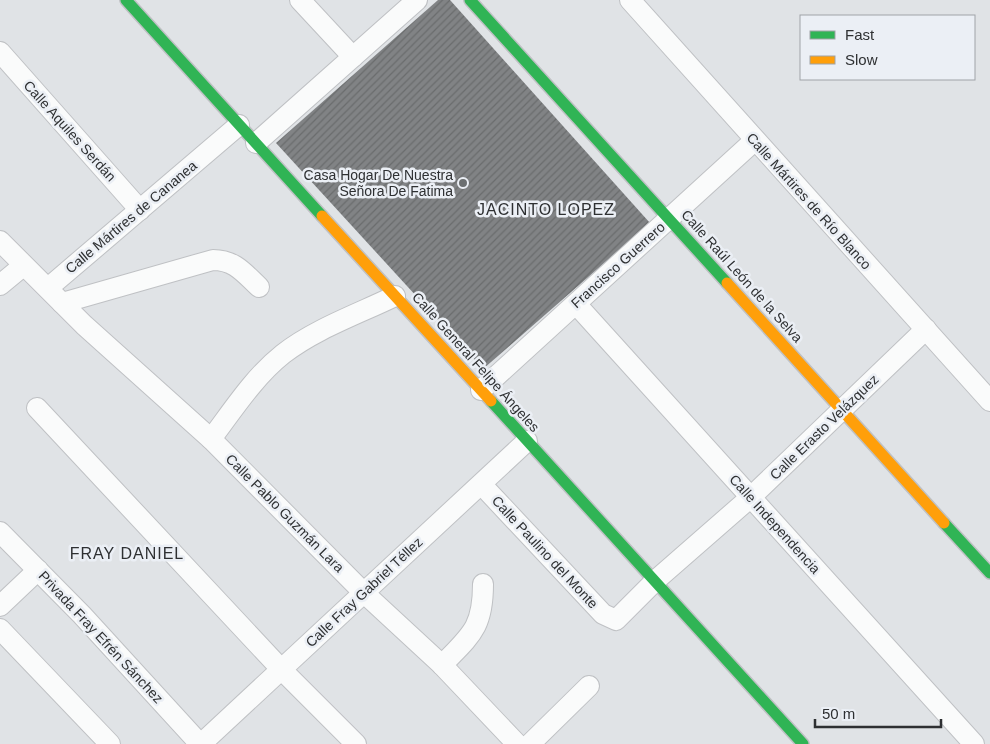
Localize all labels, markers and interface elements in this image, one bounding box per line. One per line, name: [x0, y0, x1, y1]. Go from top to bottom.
legend: [800, 15, 975, 80]
text: Fast: [845, 26, 875, 43]
text: Slow: [845, 51, 878, 68]
street label: Calle Aquiles Serdán: [21, 77, 119, 185]
street label: Calle Mártires de Río Blanco: [743, 129, 875, 273]
street label: Calle Mártires de Cananea: [62, 157, 200, 277]
place label: Casa Hogar De Nuestra Señora De Fatima: [304, 167, 453, 199]
marker: Casa Hogar De Nuestra Señora De Fatima: [457, 177, 469, 189]
district label: JACINTO LOPEZ: [477, 201, 615, 218]
street label: Calle Raúl León de la Selva: [678, 206, 806, 346]
street label: Francisco Guerrero: [568, 219, 668, 311]
street label: Calle General Felipe Ángeles: [409, 289, 543, 435]
street label: Calle Erasto Velázquez: [766, 371, 882, 483]
street label: Calle Pablo Guzmán Lara: [223, 451, 347, 575]
street label: Calle Independencia: [726, 471, 824, 577]
street label: Calle Paulino del Monte: [489, 492, 601, 612]
street label: Calle Fray Gabriel Téllez: [302, 534, 426, 650]
district label: FRAY DANIEL: [70, 545, 184, 562]
street label: Privada Fray Efrén Sánchez: [35, 568, 167, 706]
scale bar: [815, 696, 941, 728]
text: 50 m: [822, 705, 855, 722]

